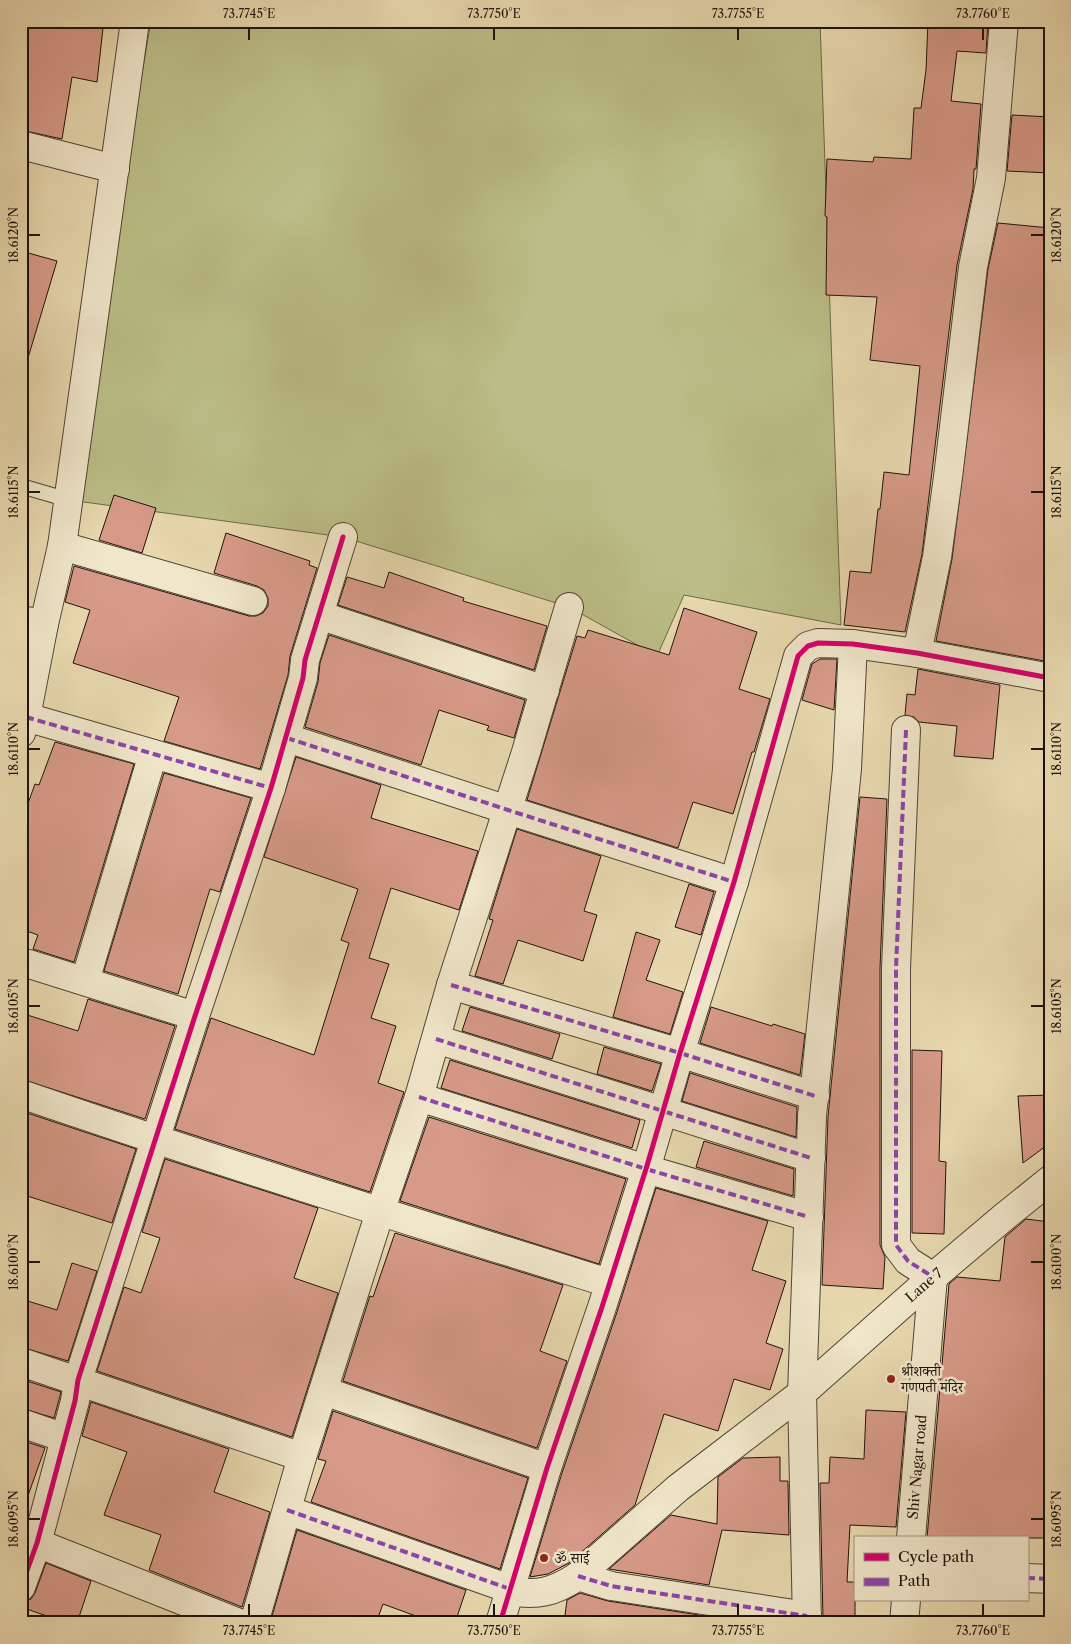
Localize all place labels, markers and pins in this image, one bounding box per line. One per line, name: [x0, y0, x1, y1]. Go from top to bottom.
place label: श्रीशक्ती गणपती मंदिर: [900, 1362, 964, 1396]
marker: श्रीशक्ती गणपती मंदिर: [885, 1373, 897, 1385]
place label: ॐ साई: [554, 1549, 590, 1567]
marker: ॐ साई: [538, 1552, 550, 1564]

